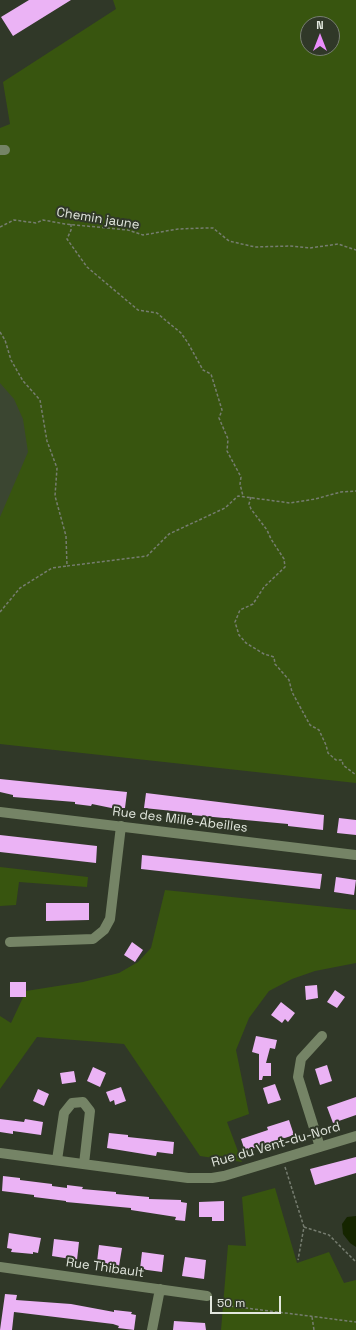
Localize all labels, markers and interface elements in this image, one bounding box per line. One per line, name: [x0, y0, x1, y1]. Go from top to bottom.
north arrow: [300, 16, 340, 56]
text: N: [316, 18, 324, 32]
street label: Chemin jaune: [55, 205, 141, 233]
street label: Rue des Mille-Abeilles: [112, 804, 248, 836]
street label: Rue du Vent-du-Nord: [210, 1119, 342, 1171]
street label: Rue Thibault: [65, 1255, 145, 1281]
scale bar: [212, 1288, 283, 1314]
text: 50 m: [217, 1295, 245, 1311]

